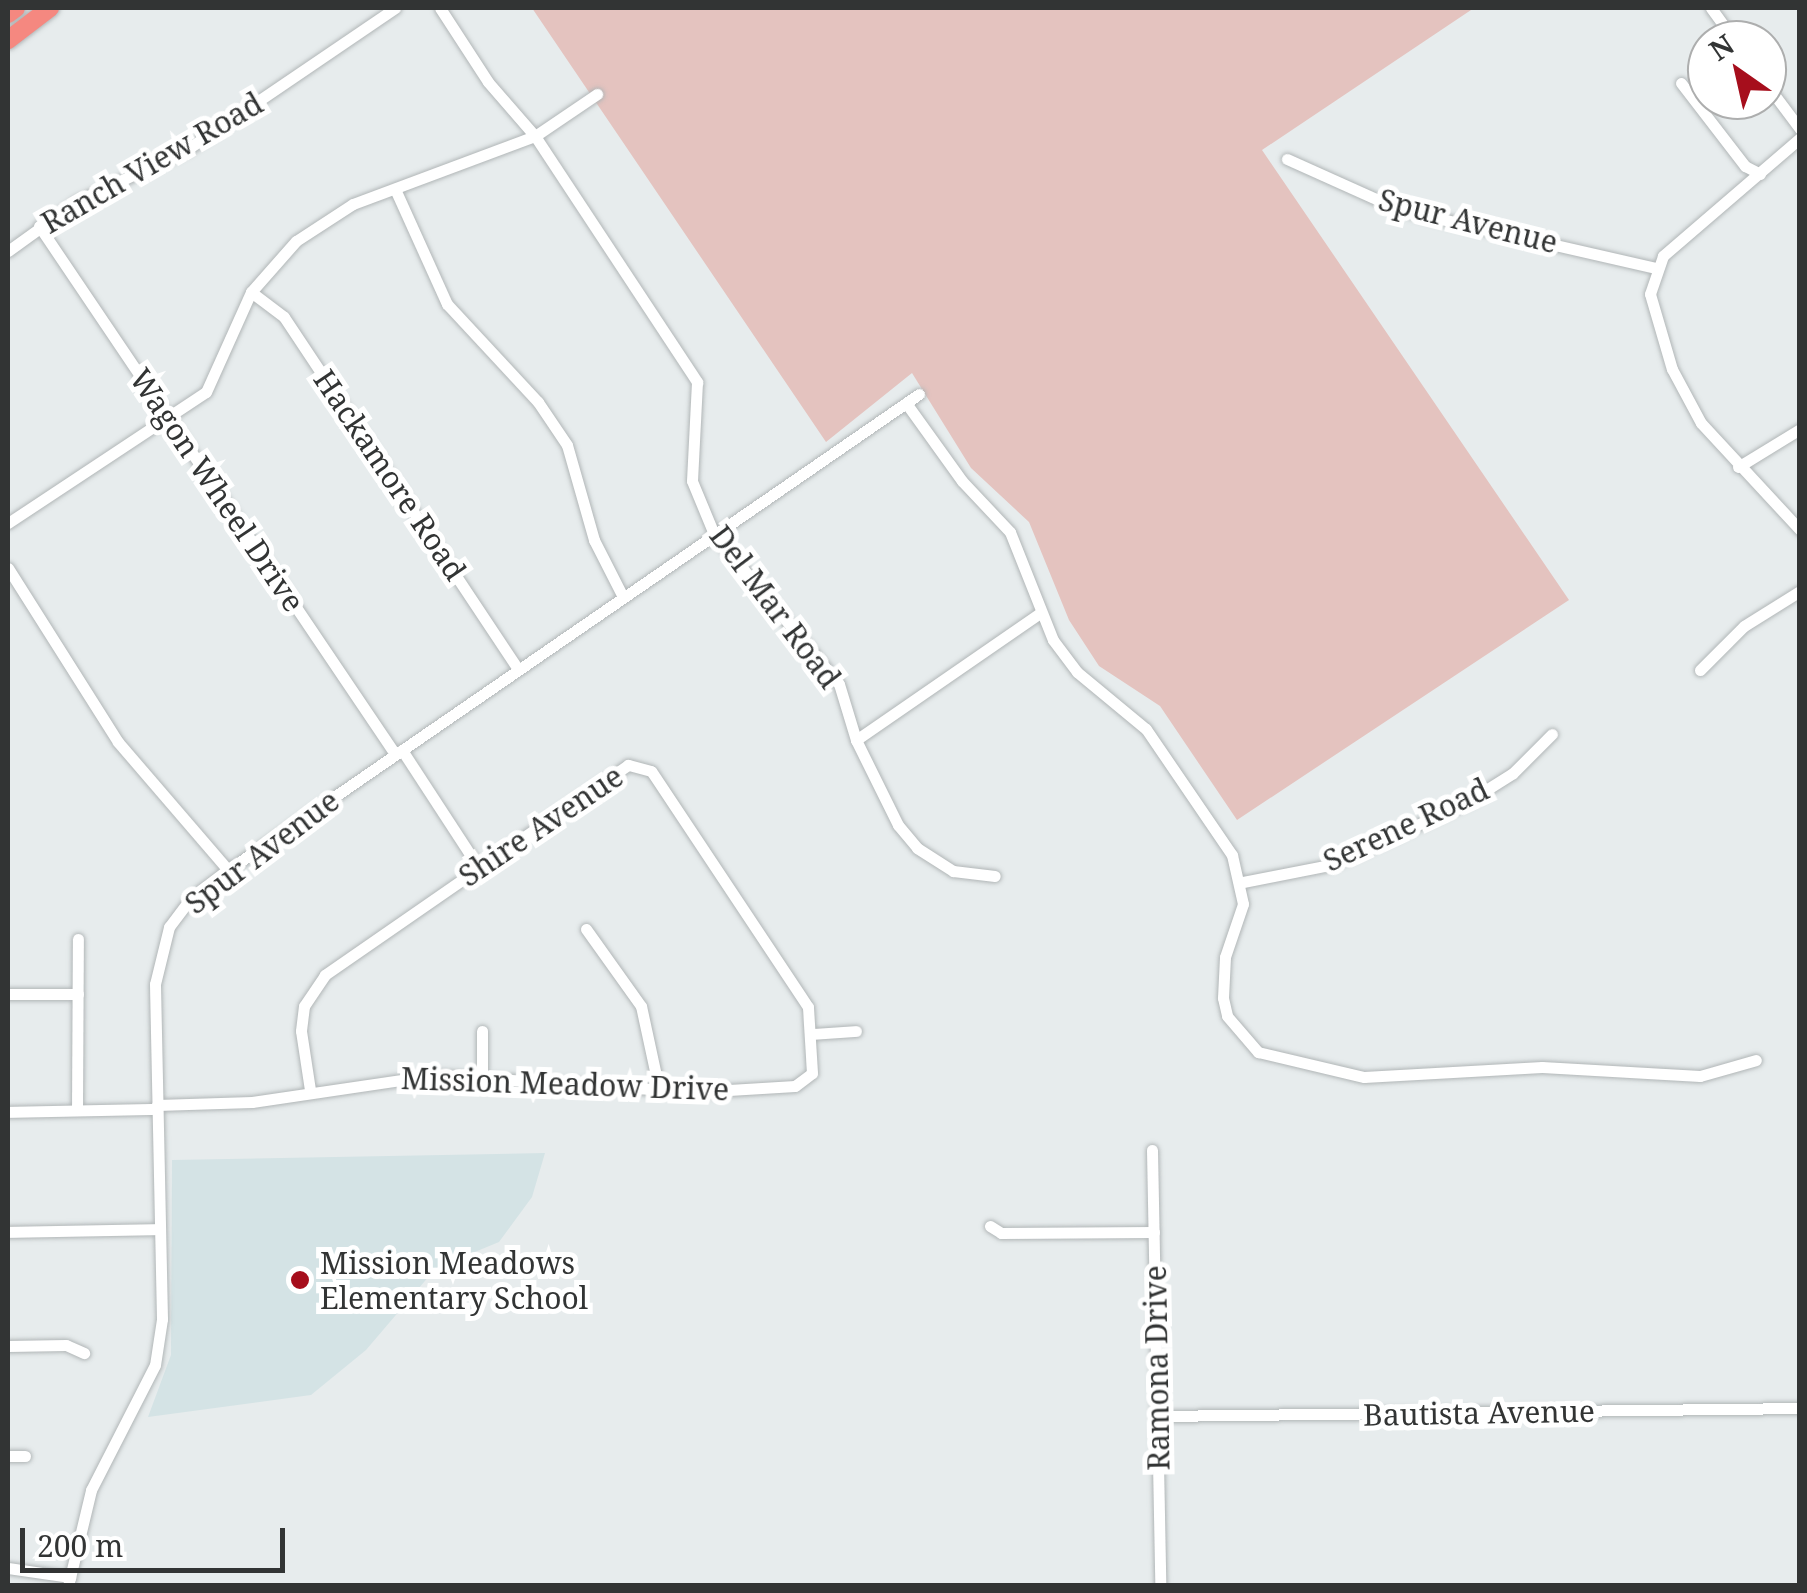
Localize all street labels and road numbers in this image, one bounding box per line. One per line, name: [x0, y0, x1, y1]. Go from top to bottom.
street label: Ranch View Road: [35, 85, 269, 241]
street label: Spur Avenue: [1375, 181, 1561, 261]
street label: Wagon Wheel Drive: [122, 362, 312, 618]
street label: Hackamore Road: [306, 363, 474, 587]
street label: Del Mar Road: [702, 519, 848, 695]
street label: Shire Avenue: [452, 758, 630, 894]
street label: Serene Road: [1318, 771, 1494, 879]
street label: Spur Avenue: [178, 783, 346, 921]
street label: Mission Meadow Drive: [400, 1060, 730, 1108]
street label: Ramona Drive: [1137, 1265, 1177, 1471]
street label: Bautista Avenue: [1363, 1393, 1595, 1433]

